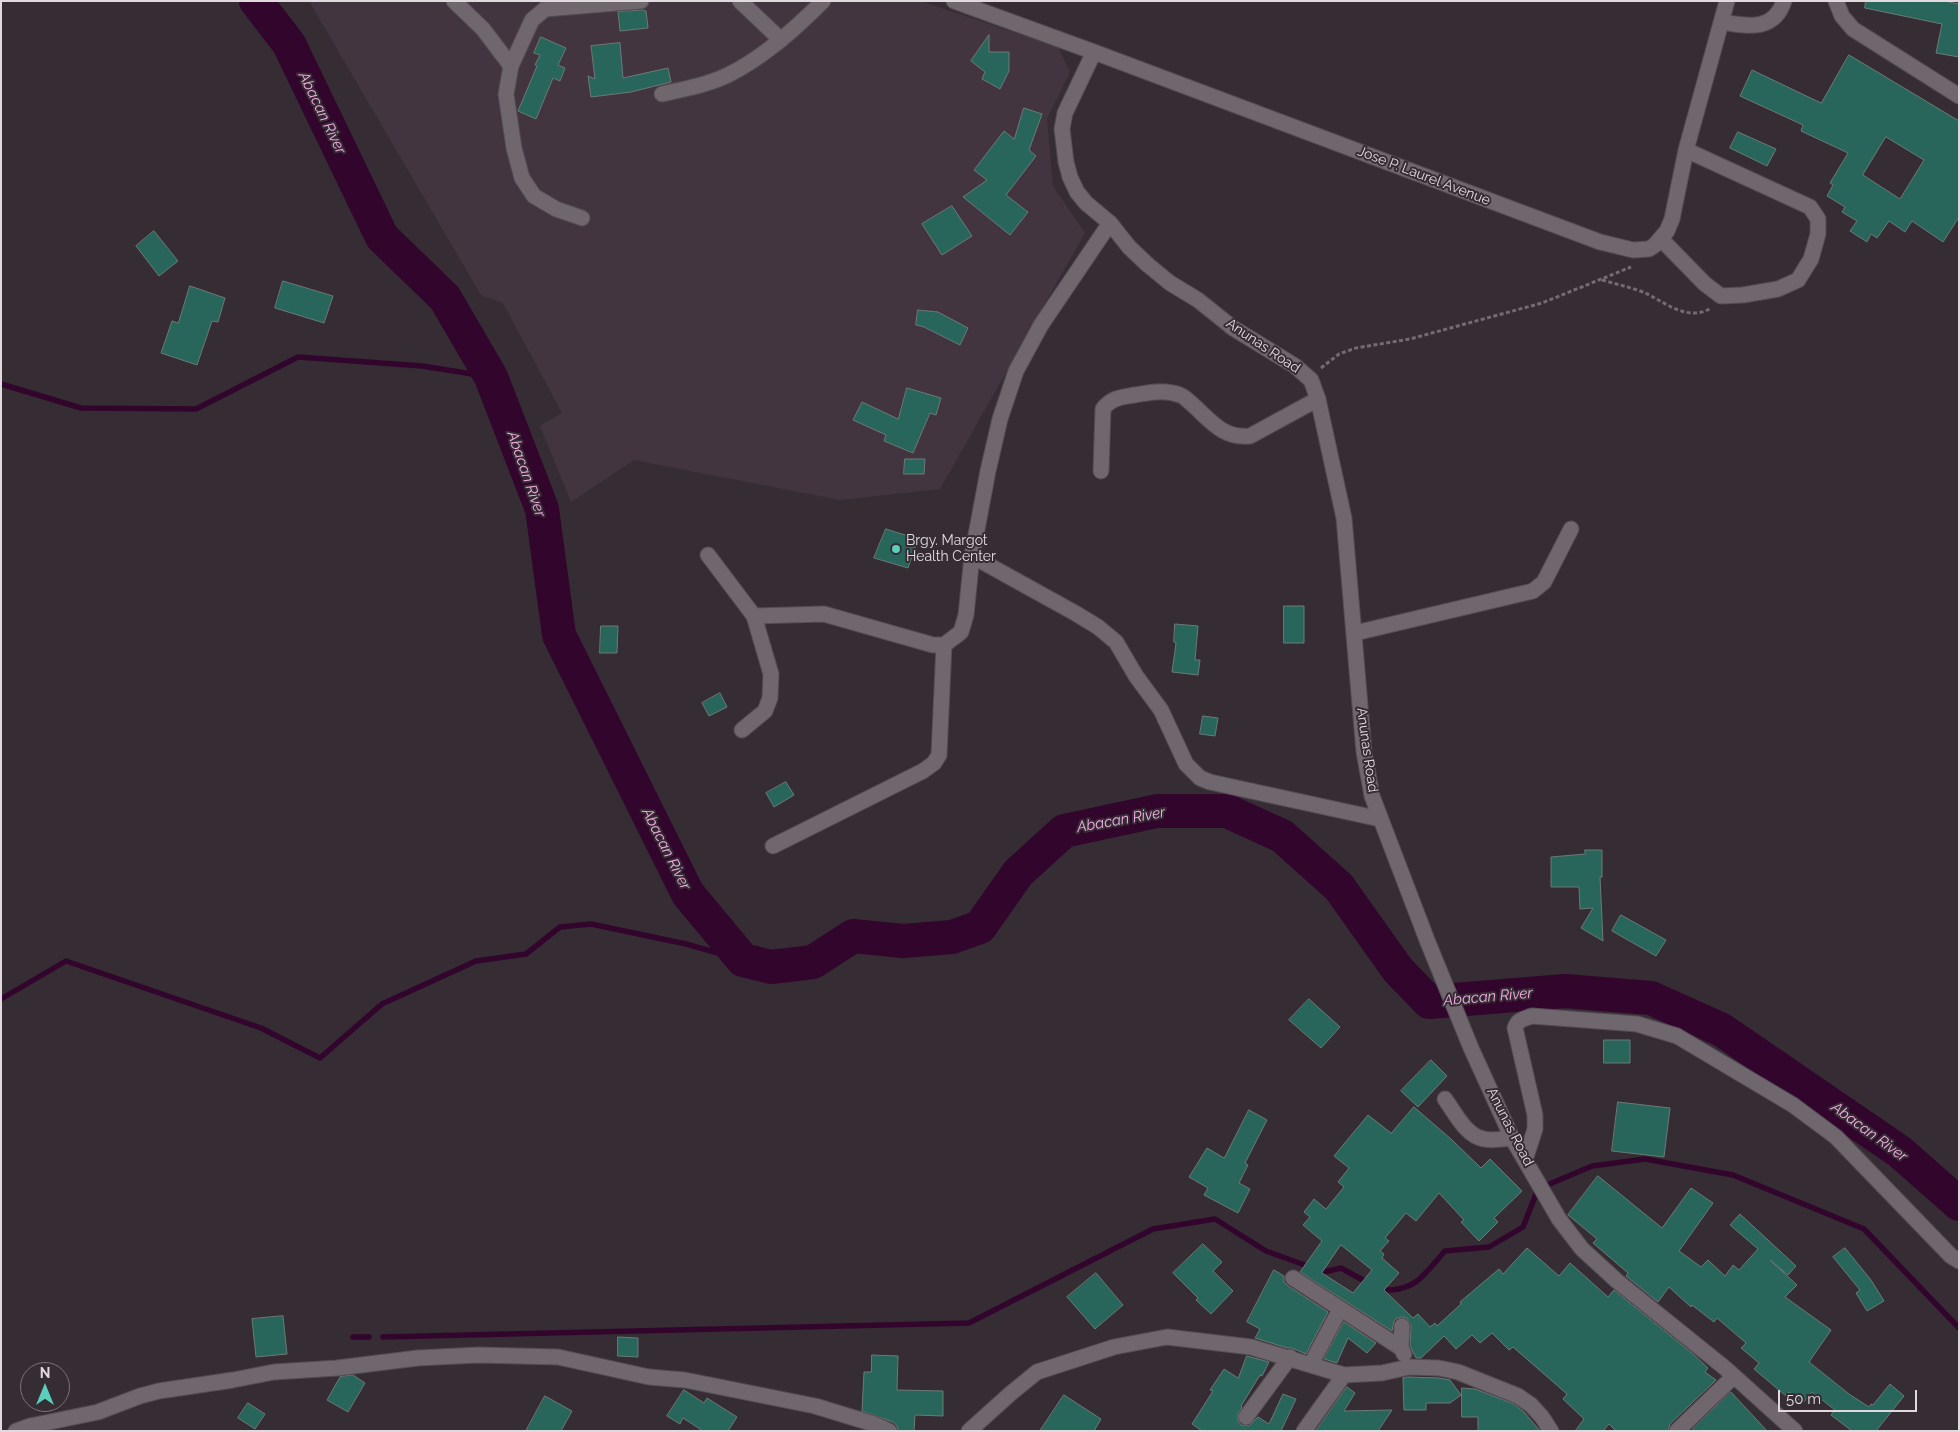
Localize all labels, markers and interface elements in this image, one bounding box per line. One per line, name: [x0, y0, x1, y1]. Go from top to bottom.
water label: Abacan River: [294, 69, 350, 157]
street label: Jose P. Laurel Avenue: [1355, 143, 1493, 209]
street label: Anunas Road: [1223, 315, 1303, 377]
water label: Abacan River: [503, 429, 549, 519]
place label: Brgy. Margot Health Center: [906, 533, 996, 566]
marker: Brgy. Margot Health Center: [890, 543, 902, 555]
street label: Anunas Road: [1353, 706, 1381, 794]
water label: Abacan River: [1075, 803, 1167, 837]
water label: Abacan River: [638, 805, 694, 893]
water label: Abacan River: [1443, 984, 1533, 1010]
street label: Anunas Road: [1483, 1085, 1537, 1169]
water label: Abacan River: [1828, 1098, 1910, 1166]
north arrow: [20, 1362, 70, 1412]
text: N: [40, 1365, 50, 1381]
scale bar: [1780, 1380, 1919, 1412]
text: 50 m: [1786, 1390, 1821, 1408]

